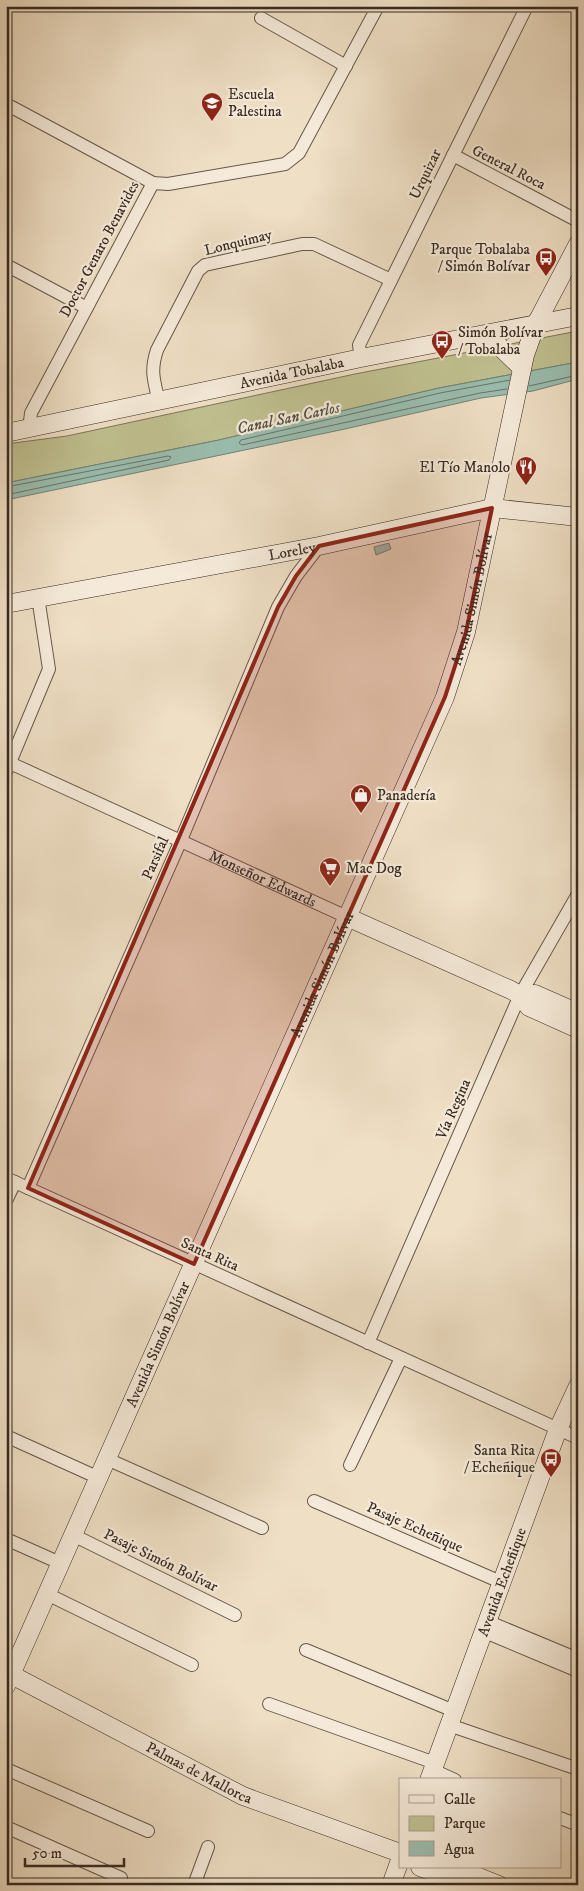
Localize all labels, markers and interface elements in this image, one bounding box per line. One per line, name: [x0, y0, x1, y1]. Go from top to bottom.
place label: Escuela Palestina: [228, 85, 282, 121]
school or university icon: Escuela Palestina: [200, 91, 224, 122]
street label: General Roca: [469, 141, 549, 194]
street label: Urquizar: [405, 146, 446, 203]
street label: Doctor Genaro Benavides: [55, 178, 143, 321]
street label: Lonquimay: [202, 225, 275, 260]
place label: Parque Tobalaba / Simón Bolívar: [431, 240, 531, 276]
bus stop icon: Parque Tobalaba / Simón Bolívar: [534, 246, 558, 277]
place label: Simón Bolívar / Tobalaba: [458, 323, 543, 359]
bus stop icon: Simón Bolívar / Tobalaba: [430, 329, 454, 360]
street label: Avenida Tobalaba: [238, 353, 346, 393]
water label: Canal San Carlos: [235, 397, 343, 439]
restaurant icon: El Tío Manolo: [514, 455, 538, 486]
place label: El Tío Manolo: [419, 458, 510, 477]
street label: Avenida Simón Bolívar: [447, 530, 497, 668]
street label: Loreley: [267, 538, 318, 565]
shop icon: Panadería: [349, 783, 373, 814]
place label: Panadería: [377, 786, 436, 805]
street label: Parsifal: [138, 833, 174, 883]
street label: Monseñor Edwards: [206, 846, 319, 912]
supermarket icon: Mac Dog: [318, 856, 342, 887]
place label: Mac Dog: [346, 859, 402, 878]
street label: Avenida Simón Bolívar: [286, 908, 359, 1040]
street label: Vía Regina: [431, 1076, 475, 1143]
street label: Santa Rita: [178, 1233, 242, 1276]
street label: Avenida Simón Bolívar: [122, 1278, 195, 1410]
place label: Santa Rita / Echeñique: [464, 1441, 536, 1477]
bus stop icon: Santa Rita / Echeñique: [539, 1447, 563, 1478]
street label: Pasaje Echeñique: [364, 1498, 466, 1557]
street label: Pasaje Simón Bolívar: [101, 1525, 221, 1596]
street label: Avenida Echeñique: [474, 1525, 531, 1639]
street label: Palmas de Mallorca: [143, 1738, 255, 1809]
legend: [399, 1778, 562, 1868]
text: Calle: [444, 1790, 476, 1809]
text: Parque: [444, 1814, 485, 1833]
scale bar: [25, 1836, 124, 1868]
text: Agua: [444, 1840, 475, 1859]
text: 50 m: [32, 1844, 62, 1863]

